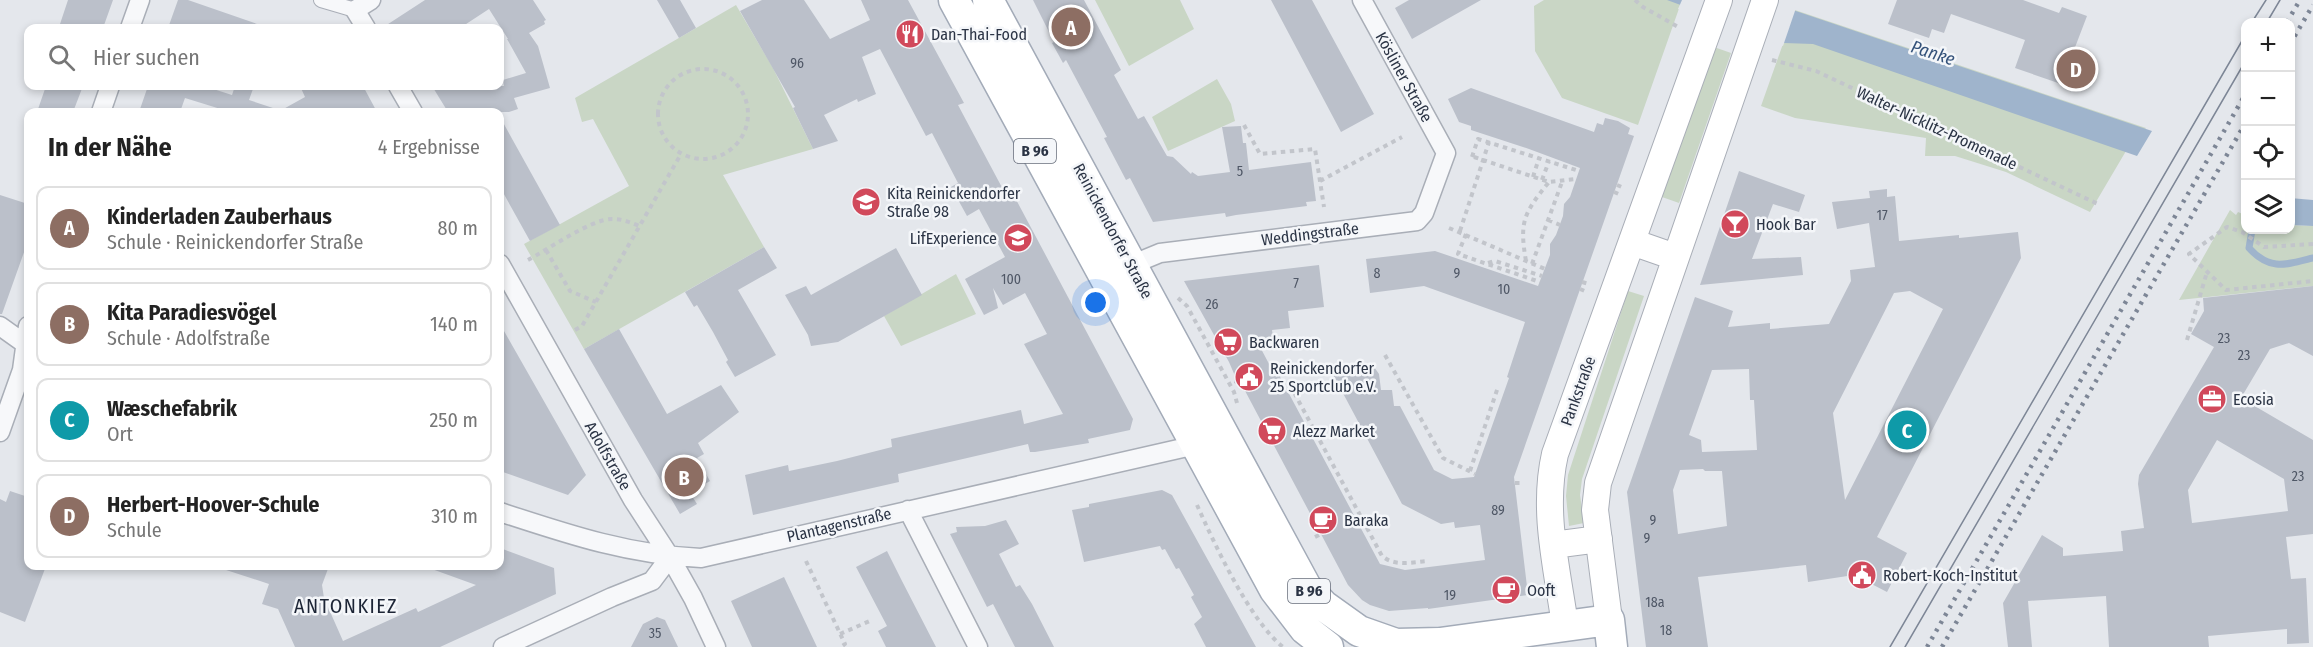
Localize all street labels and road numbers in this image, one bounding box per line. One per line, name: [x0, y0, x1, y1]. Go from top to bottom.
street label: Kösliner Straße: [1371, 29, 1437, 125]
street label: Walter-Nicklitz-Promenade: [1854, 82, 2020, 174]
road number: B 96: [1014, 139, 1056, 163]
street label: Reinickendorfer Straße: [1069, 160, 1157, 302]
street label: Weddingstraße: [1260, 219, 1360, 249]
street label: Pankstraße: [1557, 354, 1599, 428]
street label: Adolfstraße: [581, 418, 635, 494]
street label: Plantagenstraße: [785, 504, 893, 546]
road number: B 96: [1288, 579, 1330, 603]

